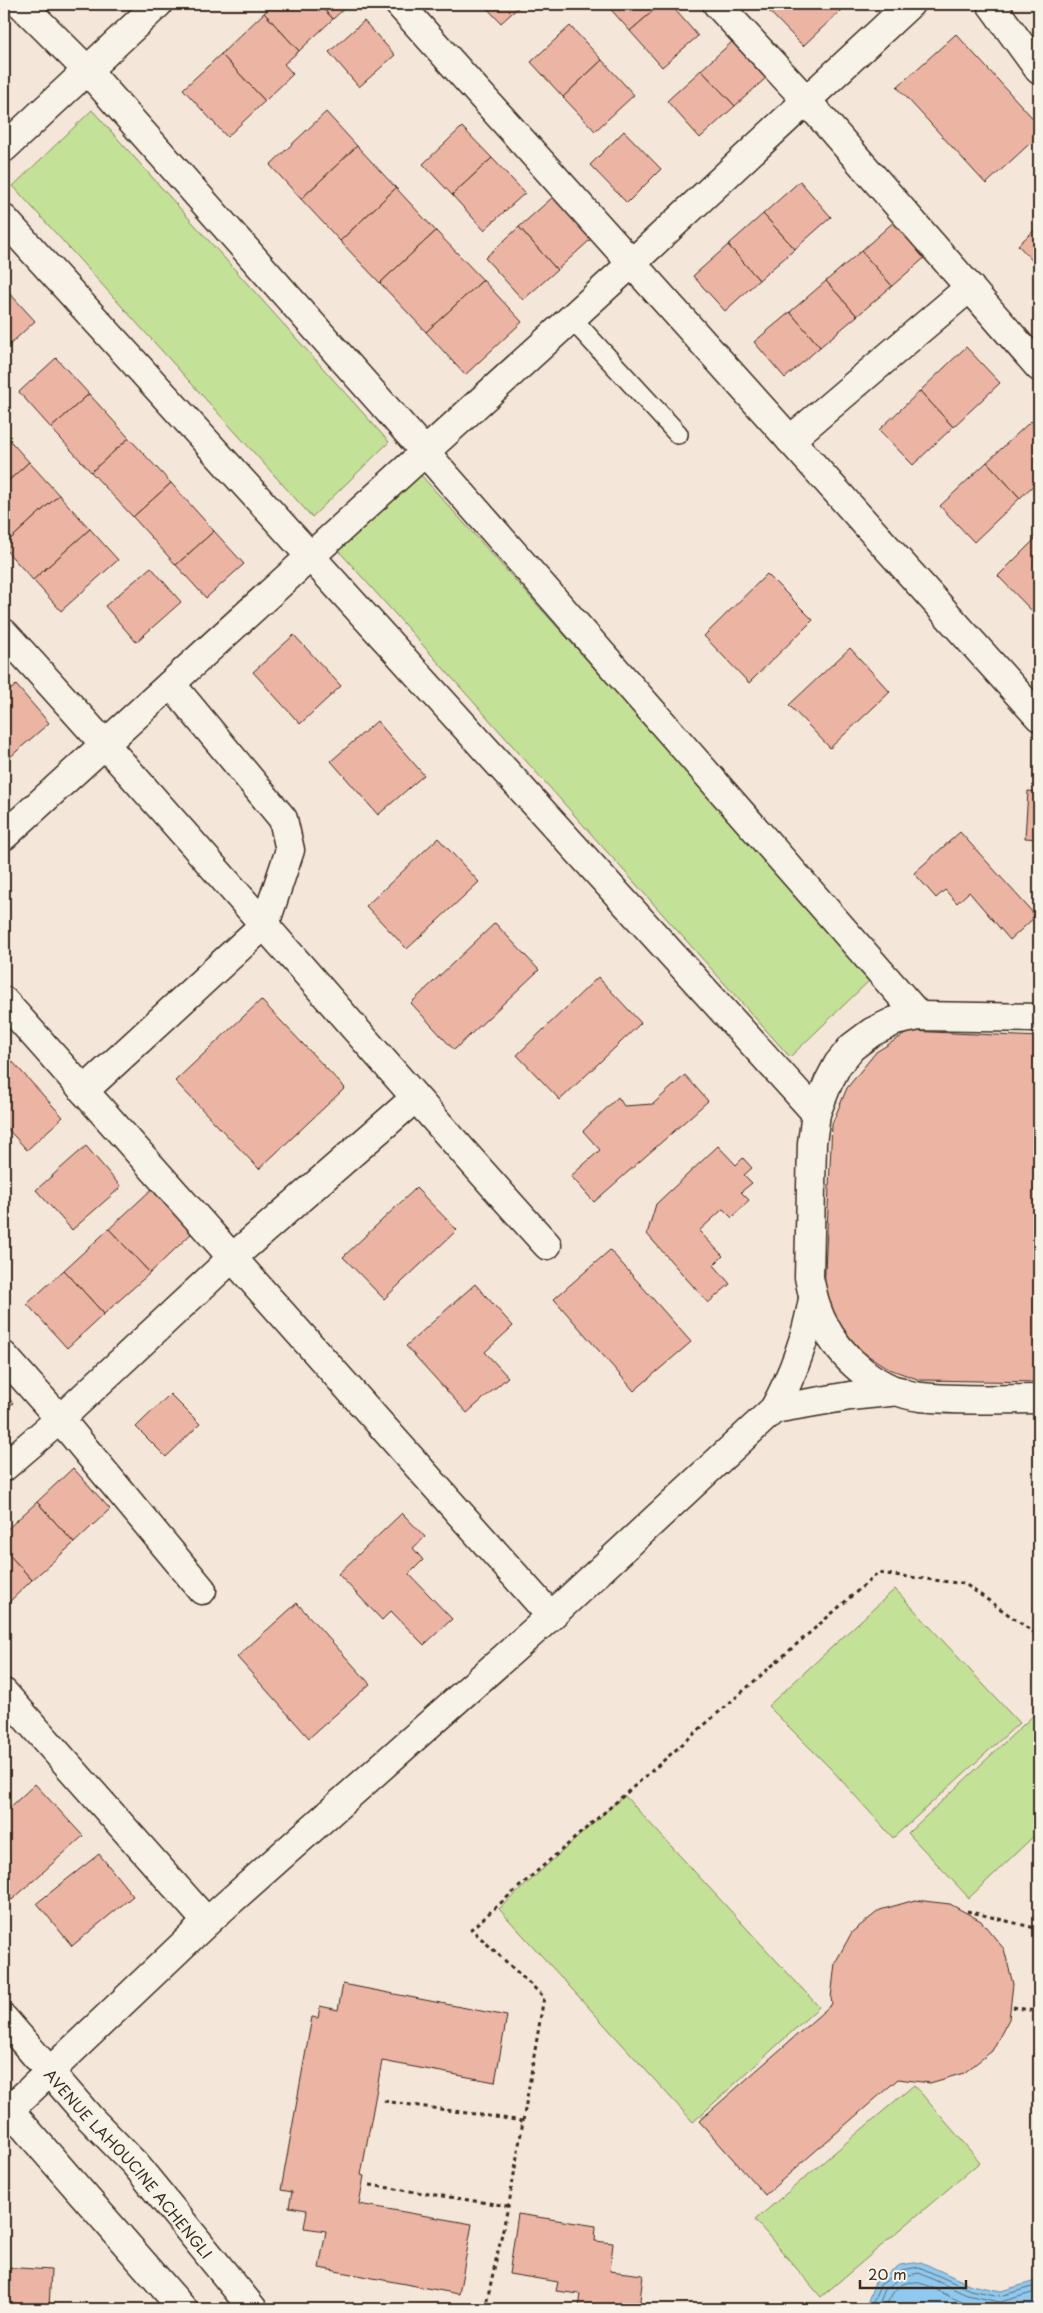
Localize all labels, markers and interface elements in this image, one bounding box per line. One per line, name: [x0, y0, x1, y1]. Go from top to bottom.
street label: AVENUE LAHOUCINE ACHENGLI: [40, 2063, 219, 2263]
scale bar: [860, 2258, 967, 2290]
text: 20 m: [868, 2262, 907, 2285]

